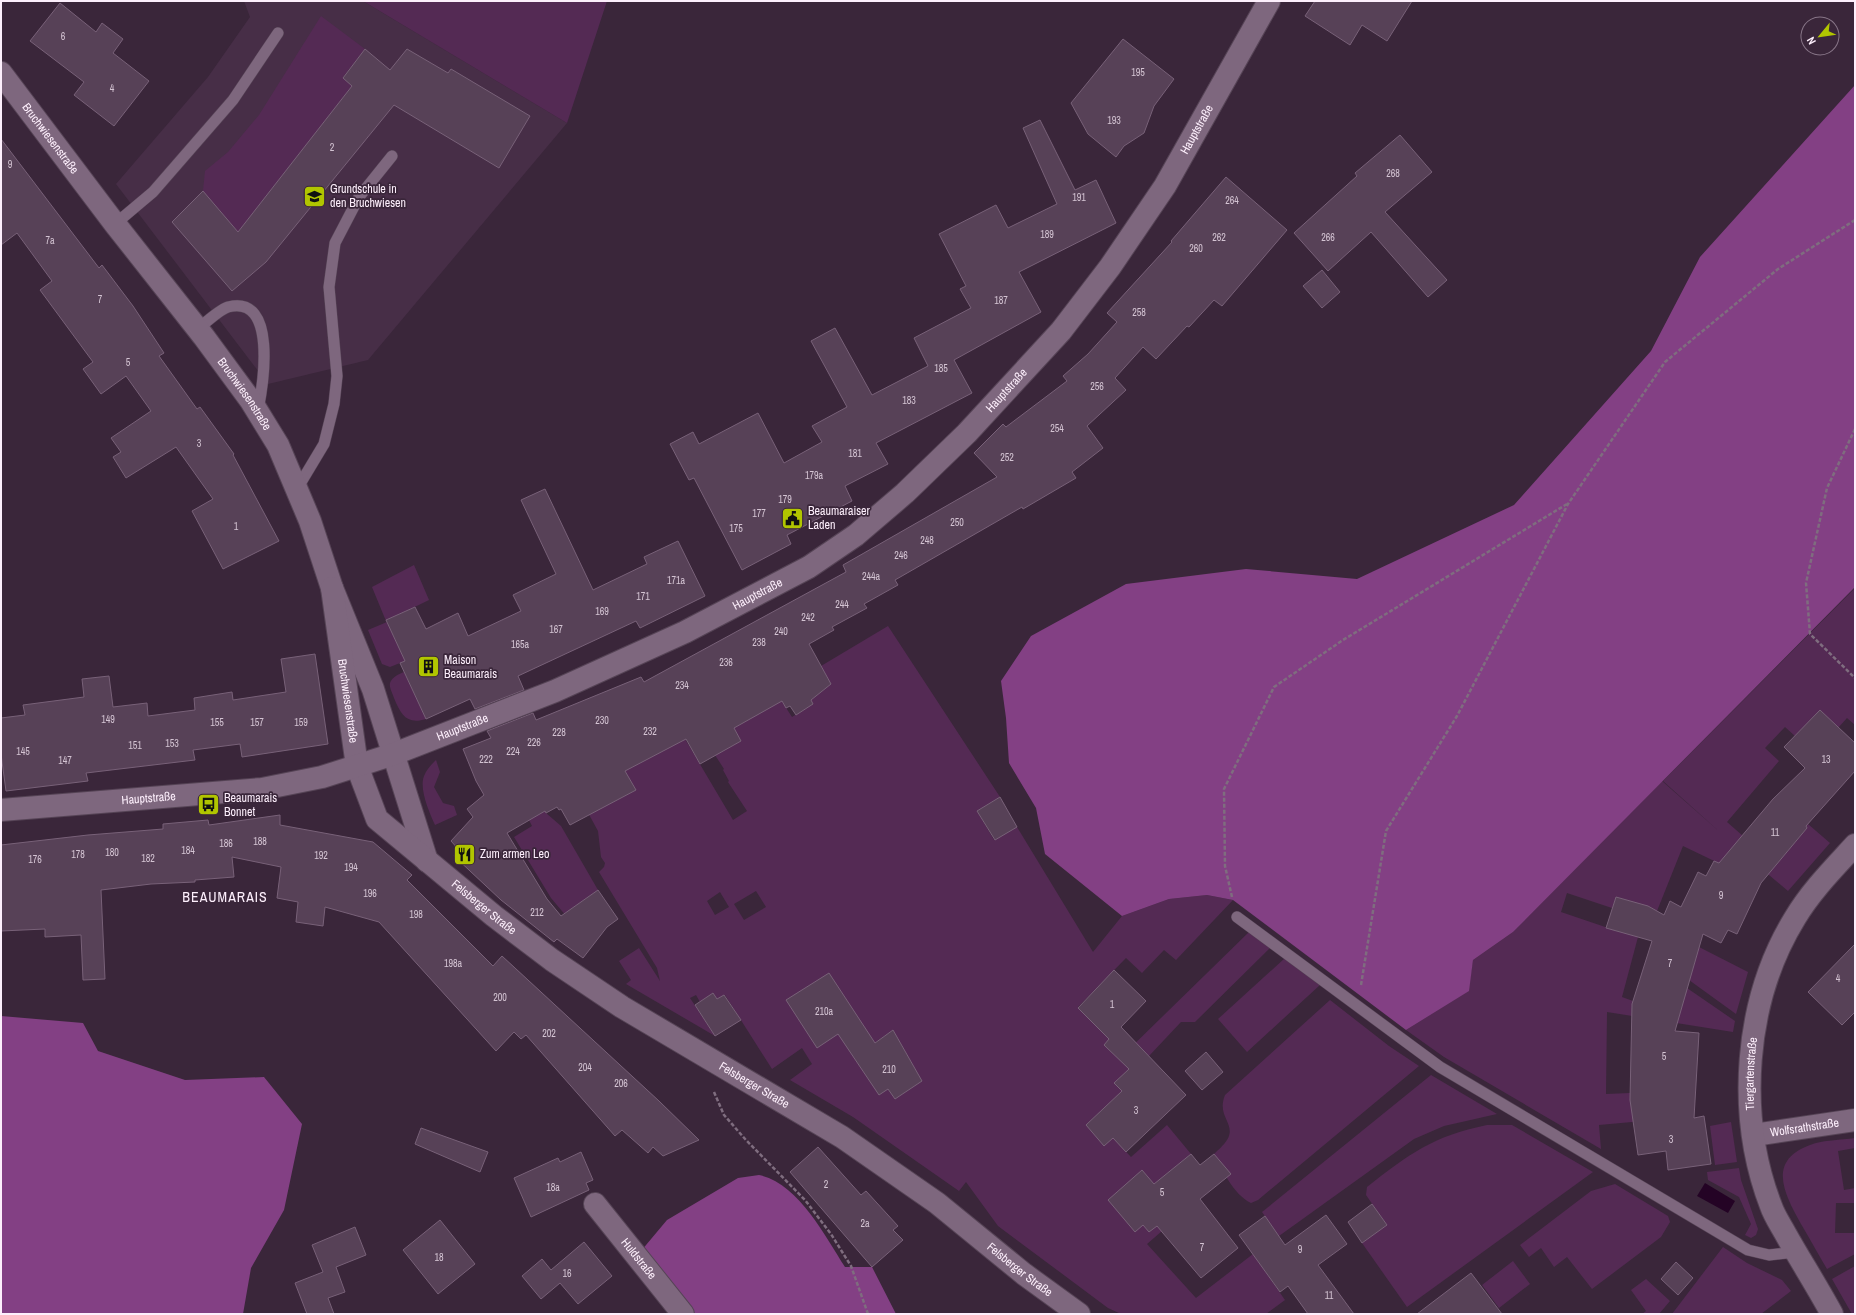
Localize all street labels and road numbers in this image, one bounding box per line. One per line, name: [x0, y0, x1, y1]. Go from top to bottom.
street label: Bruchwiesenstraße: [18, 100, 82, 177]
street label: Hauptstraße: [1177, 102, 1217, 157]
street label: Bruchwiesenstraße: [214, 354, 275, 433]
street label: Hauptstraße: [982, 365, 1031, 416]
street label: Hauptstraße: [730, 574, 785, 614]
street label: Bruchwiesenstraße: [334, 658, 362, 744]
street label: Hauptstraße: [434, 710, 491, 745]
street label: Hauptstraße: [121, 788, 176, 808]
street label: Felsberger Straße: [448, 876, 520, 938]
street label: Tiergartenstraße: [1742, 1036, 1761, 1111]
street label: Felsberger Straße: [716, 1058, 792, 1112]
street label: Wolfsrathstraße: [1769, 1114, 1840, 1141]
street label: Huldstraße: [617, 1235, 660, 1282]
street label: Felsberger Straße: [984, 1239, 1056, 1300]

